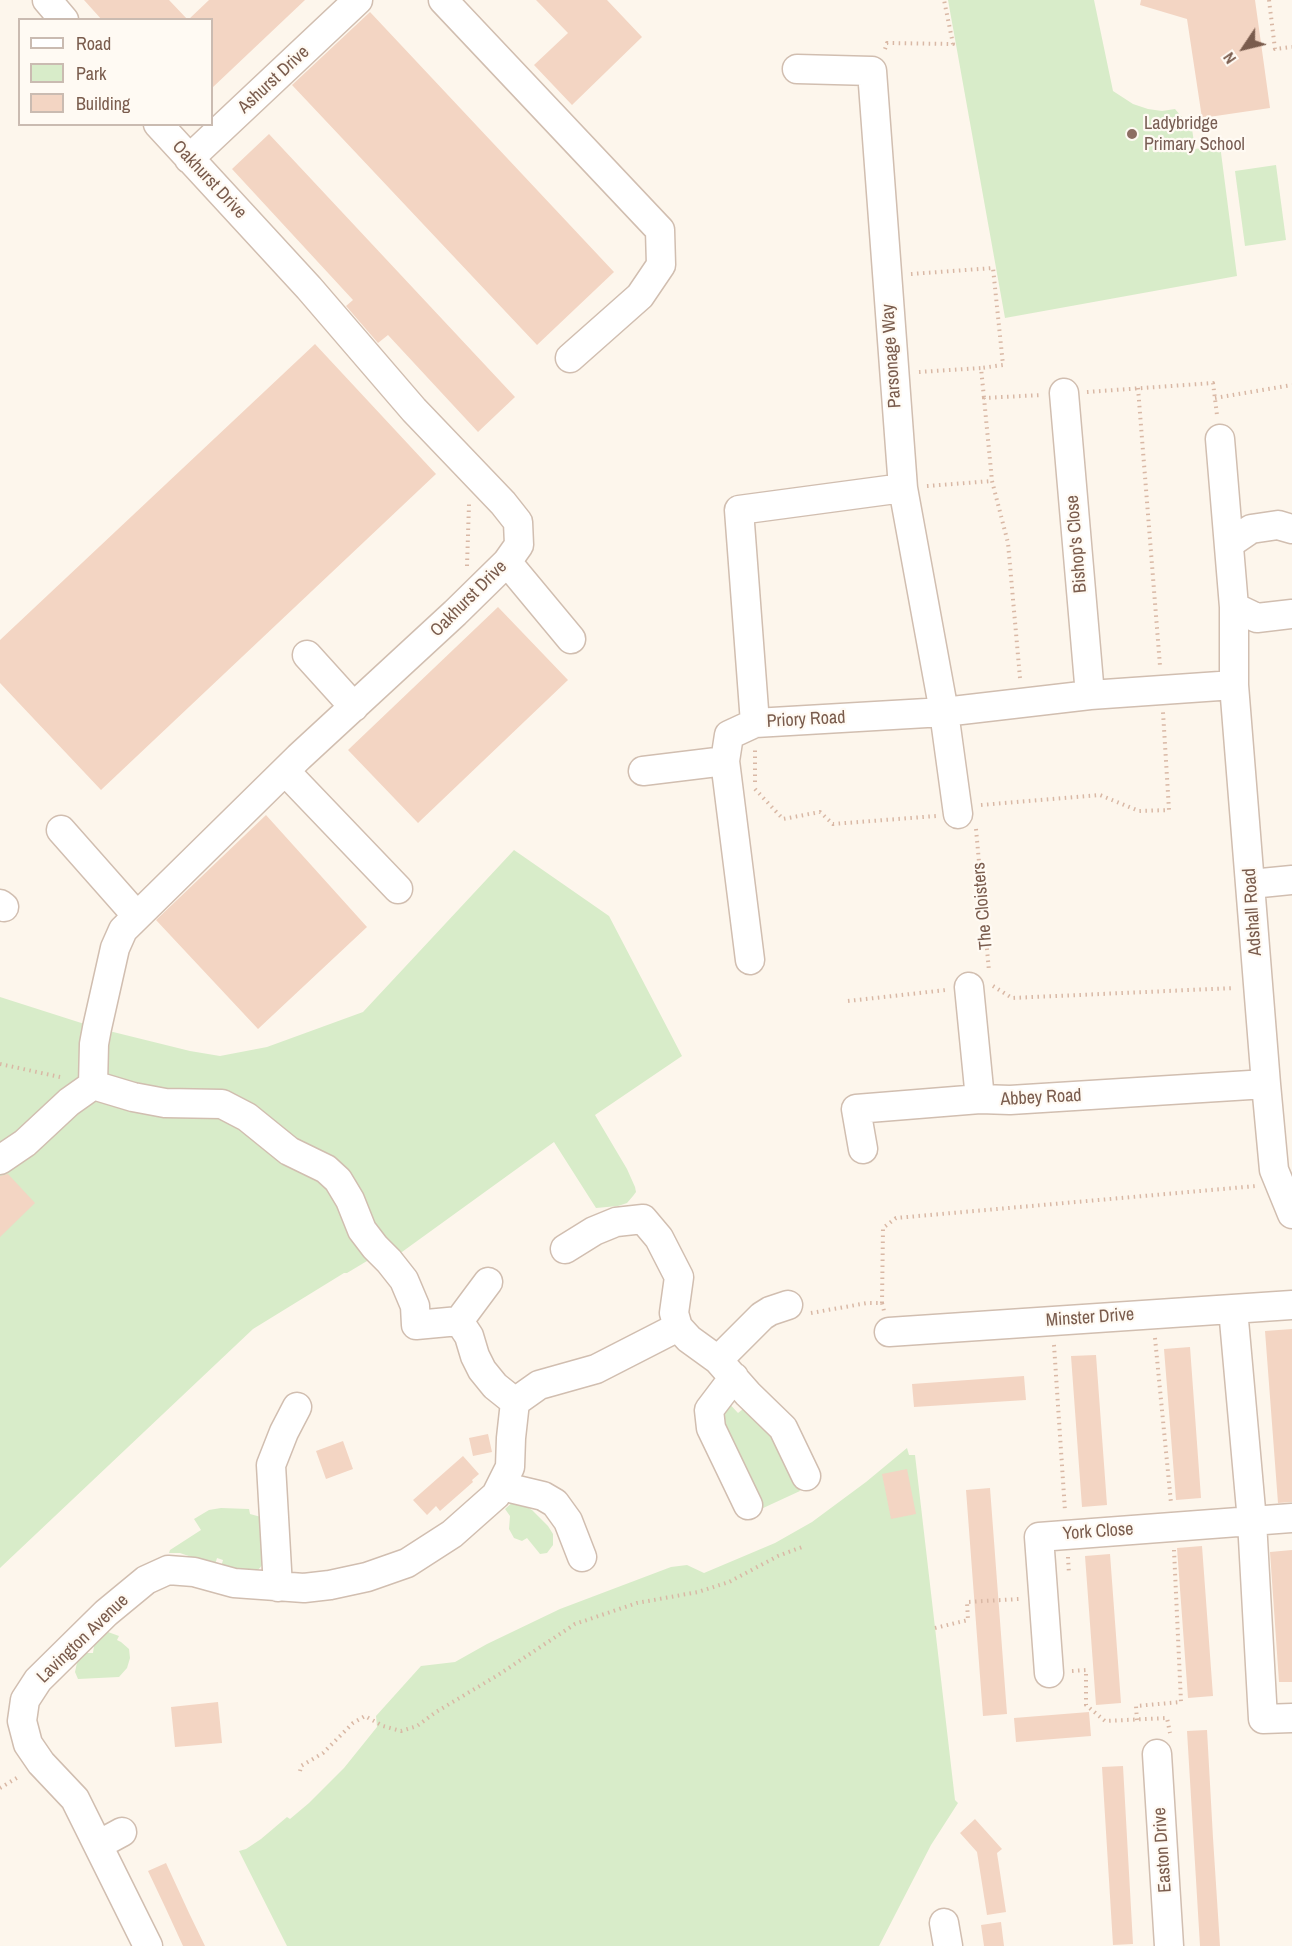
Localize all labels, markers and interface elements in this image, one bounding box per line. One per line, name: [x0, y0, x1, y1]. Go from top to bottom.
legend: [18, 18, 213, 126]
north arrow: [1214, 18, 1274, 78]
text: Road: [76, 31, 111, 56]
street label: Ashurst Drive: [234, 42, 314, 118]
text: N: [1218, 48, 1241, 69]
text: Park: [76, 61, 106, 86]
text: Building: [76, 91, 130, 116]
place label: Ladybridge Primary School: [1144, 113, 1245, 156]
marker: Ladybridge Primary School: [1125, 127, 1139, 141]
street label: Oakhurst Drive: [167, 136, 251, 224]
street label: Parsonage Way: [878, 303, 906, 409]
street label: Bishop's Close: [1062, 494, 1092, 594]
street label: Oakhurst Drive: [426, 556, 512, 642]
street label: Priory Road: [766, 707, 846, 733]
street label: The Cloisters: [968, 861, 998, 951]
street label: Adshall Road: [1239, 867, 1267, 957]
street label: Abbey Road: [1000, 1085, 1082, 1111]
street label: Minster Drive: [1045, 1304, 1135, 1332]
street label: York Close: [1062, 1519, 1134, 1545]
street label: Lavington Avenue: [33, 1590, 133, 1688]
street label: Easton Drive: [1149, 1807, 1177, 1893]

